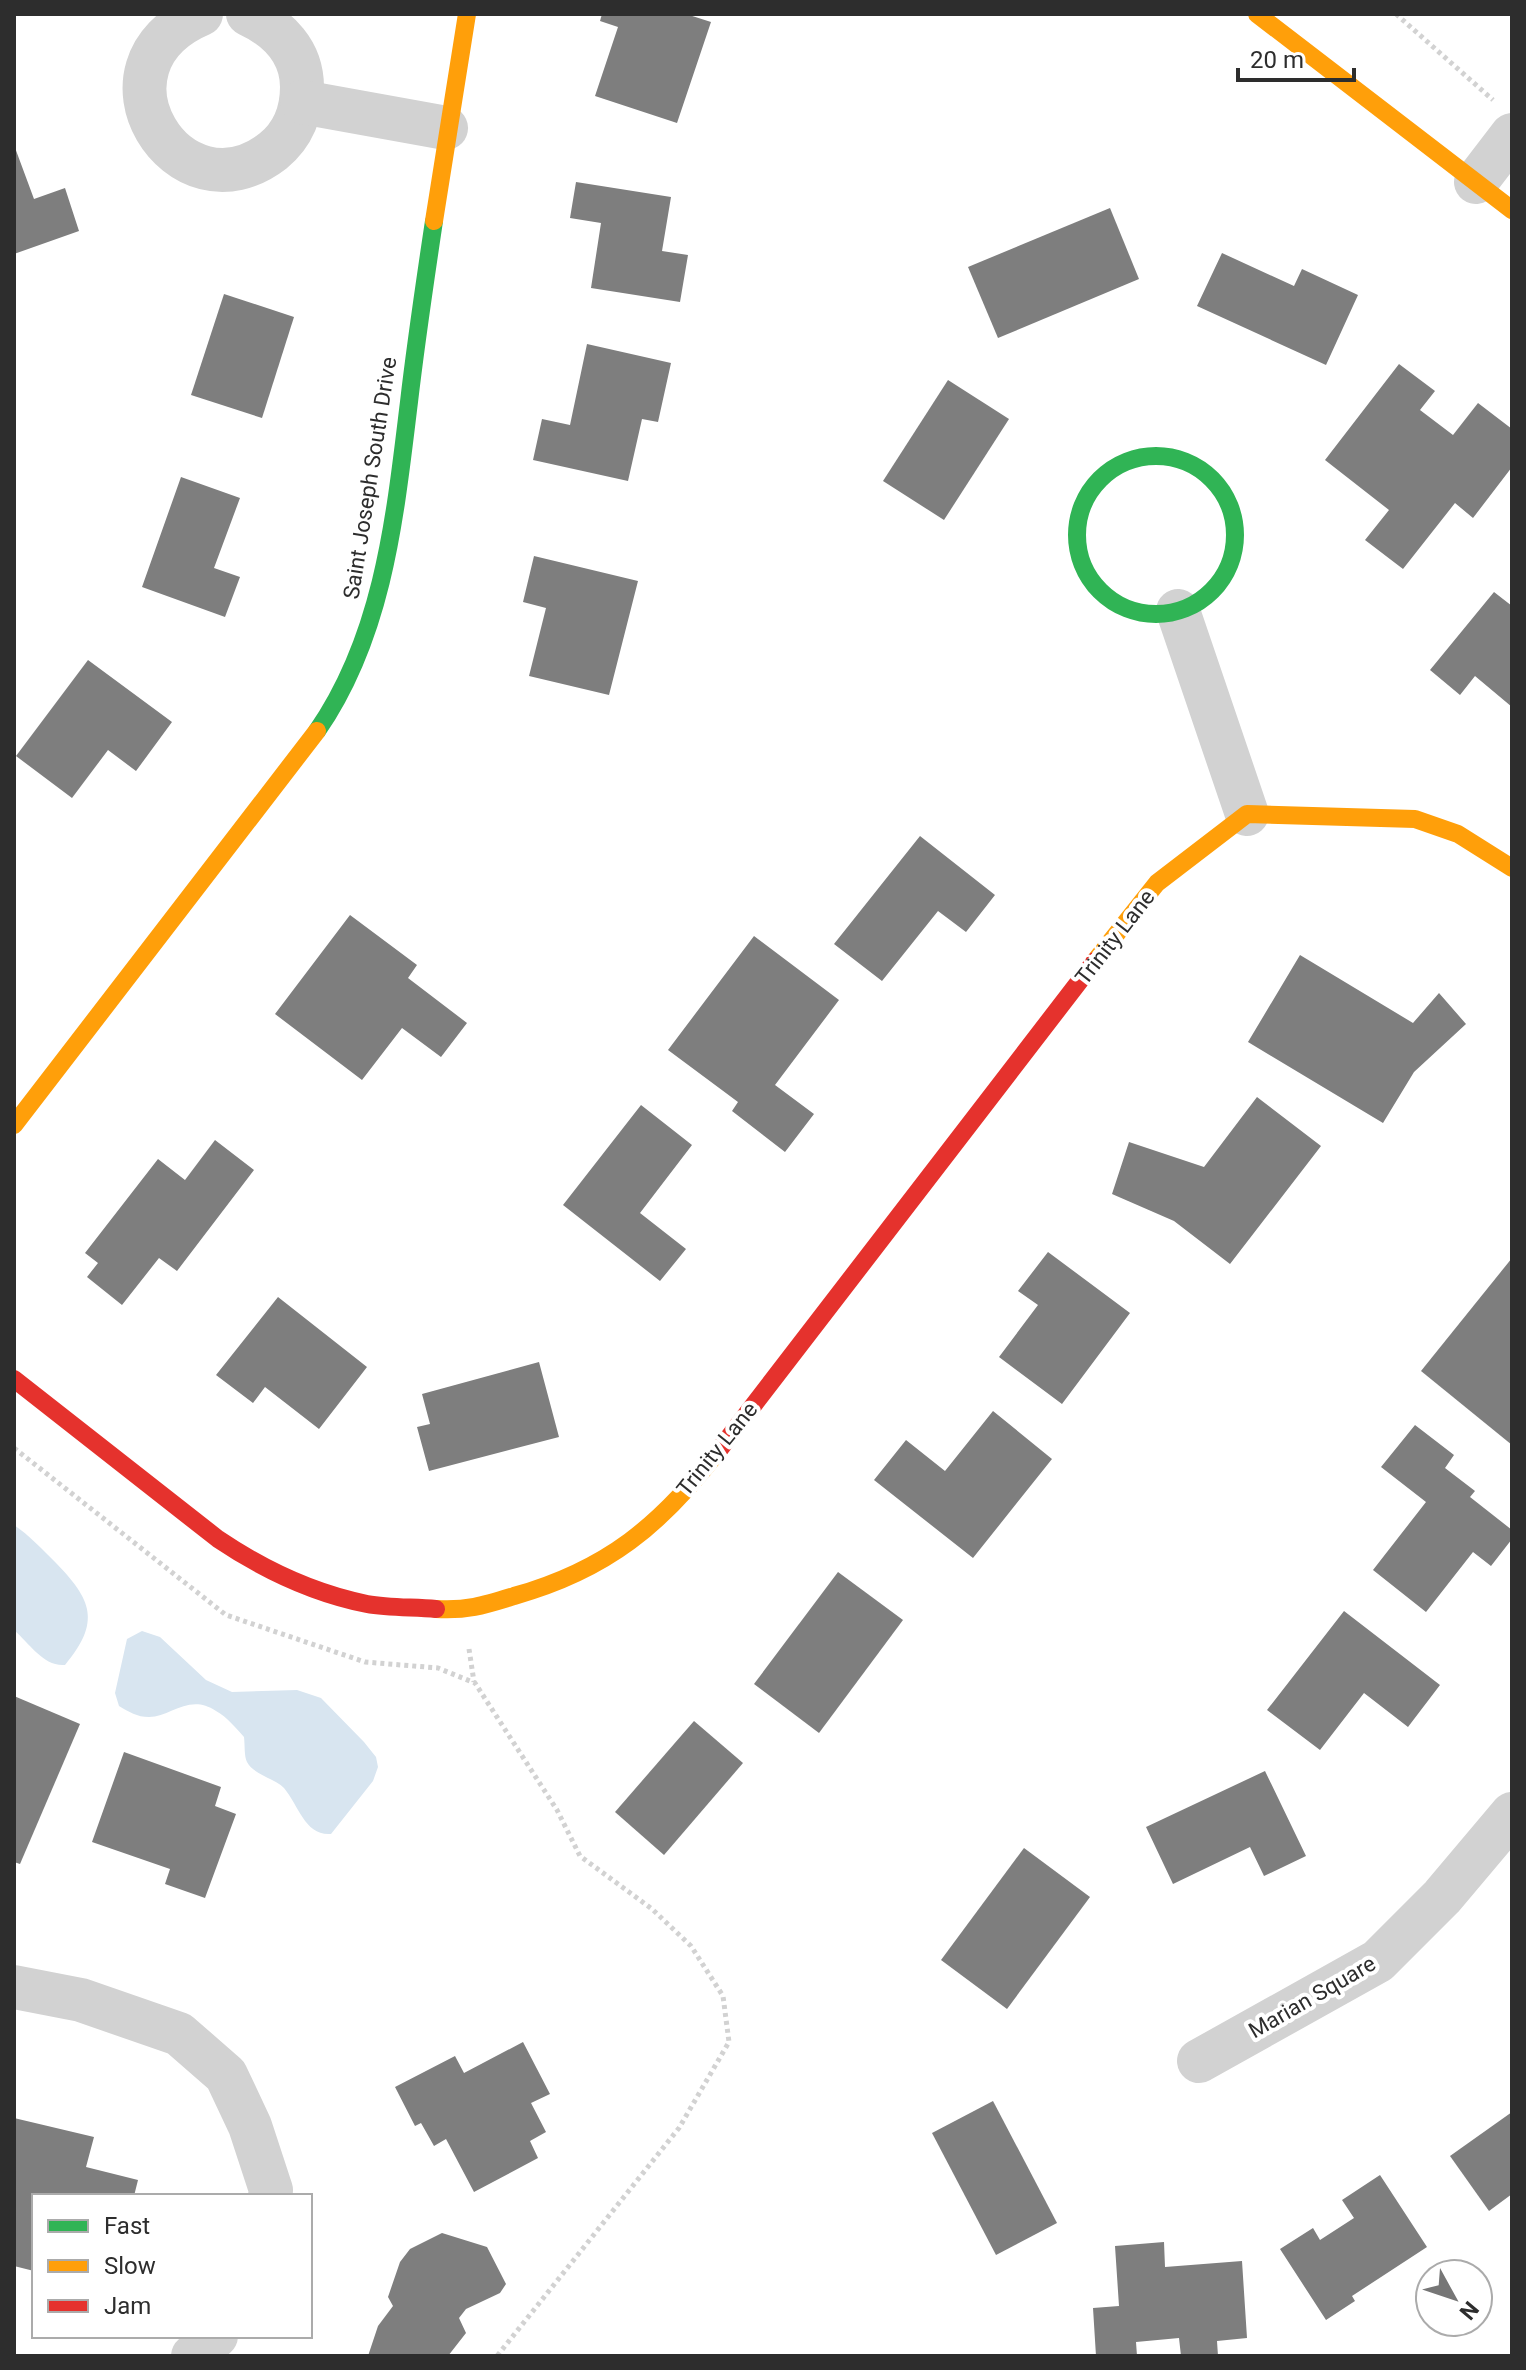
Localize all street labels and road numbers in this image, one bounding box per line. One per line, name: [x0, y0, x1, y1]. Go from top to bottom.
street label: Saint Joseph South Drive: [339, 355, 401, 601]
street label: Trinity Lane: [1070, 885, 1160, 989]
street label: Trinity Lane: [672, 1397, 762, 1501]
street label: Marian Square: [1244, 1951, 1380, 2043]

